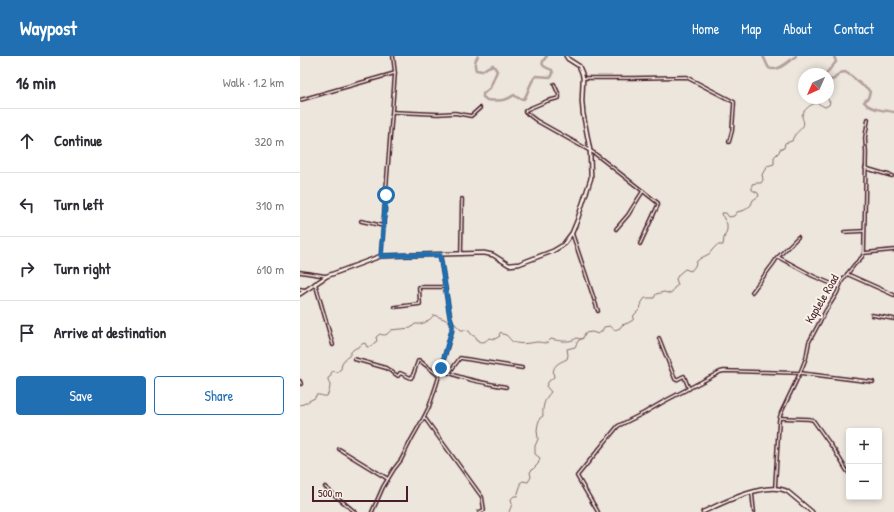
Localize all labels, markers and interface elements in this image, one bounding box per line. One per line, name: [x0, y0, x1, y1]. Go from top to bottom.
text: Waypost: [20, 15, 77, 41]
text: Home: [692, 19, 719, 38]
text: Map: [741, 19, 761, 38]
text: About: [783, 19, 812, 38]
text: Contact: [834, 19, 874, 38]
north arrow: [798, 68, 834, 104]
text: 16 min: [16, 71, 56, 94]
text: Walk · 1.2 km: [223, 73, 284, 91]
icon: ahead: [16, 130, 38, 152]
text: Continue: [54, 130, 102, 151]
text: 320 m: [254, 132, 284, 150]
route start: [377, 186, 395, 204]
icon: left: [16, 194, 38, 216]
text: Turn left: [54, 194, 104, 215]
text: 310 m: [256, 196, 284, 214]
icon: right: [16, 258, 38, 280]
text: Turn right: [54, 258, 110, 279]
text: 610 m: [256, 260, 284, 278]
street label: Kaplele Road: [801, 271, 843, 327]
icon: arrive: [16, 322, 38, 344]
text: Arrive at destination: [54, 322, 166, 343]
route end: [432, 359, 450, 377]
button: Save: [16, 376, 146, 415]
button: Share: [154, 376, 284, 415]
map controls: [846, 428, 882, 500]
button: +: [846, 428, 882, 464]
button: −: [846, 464, 882, 500]
scale bar: [312, 484, 408, 503]
text: 500 m: [318, 486, 343, 500]

